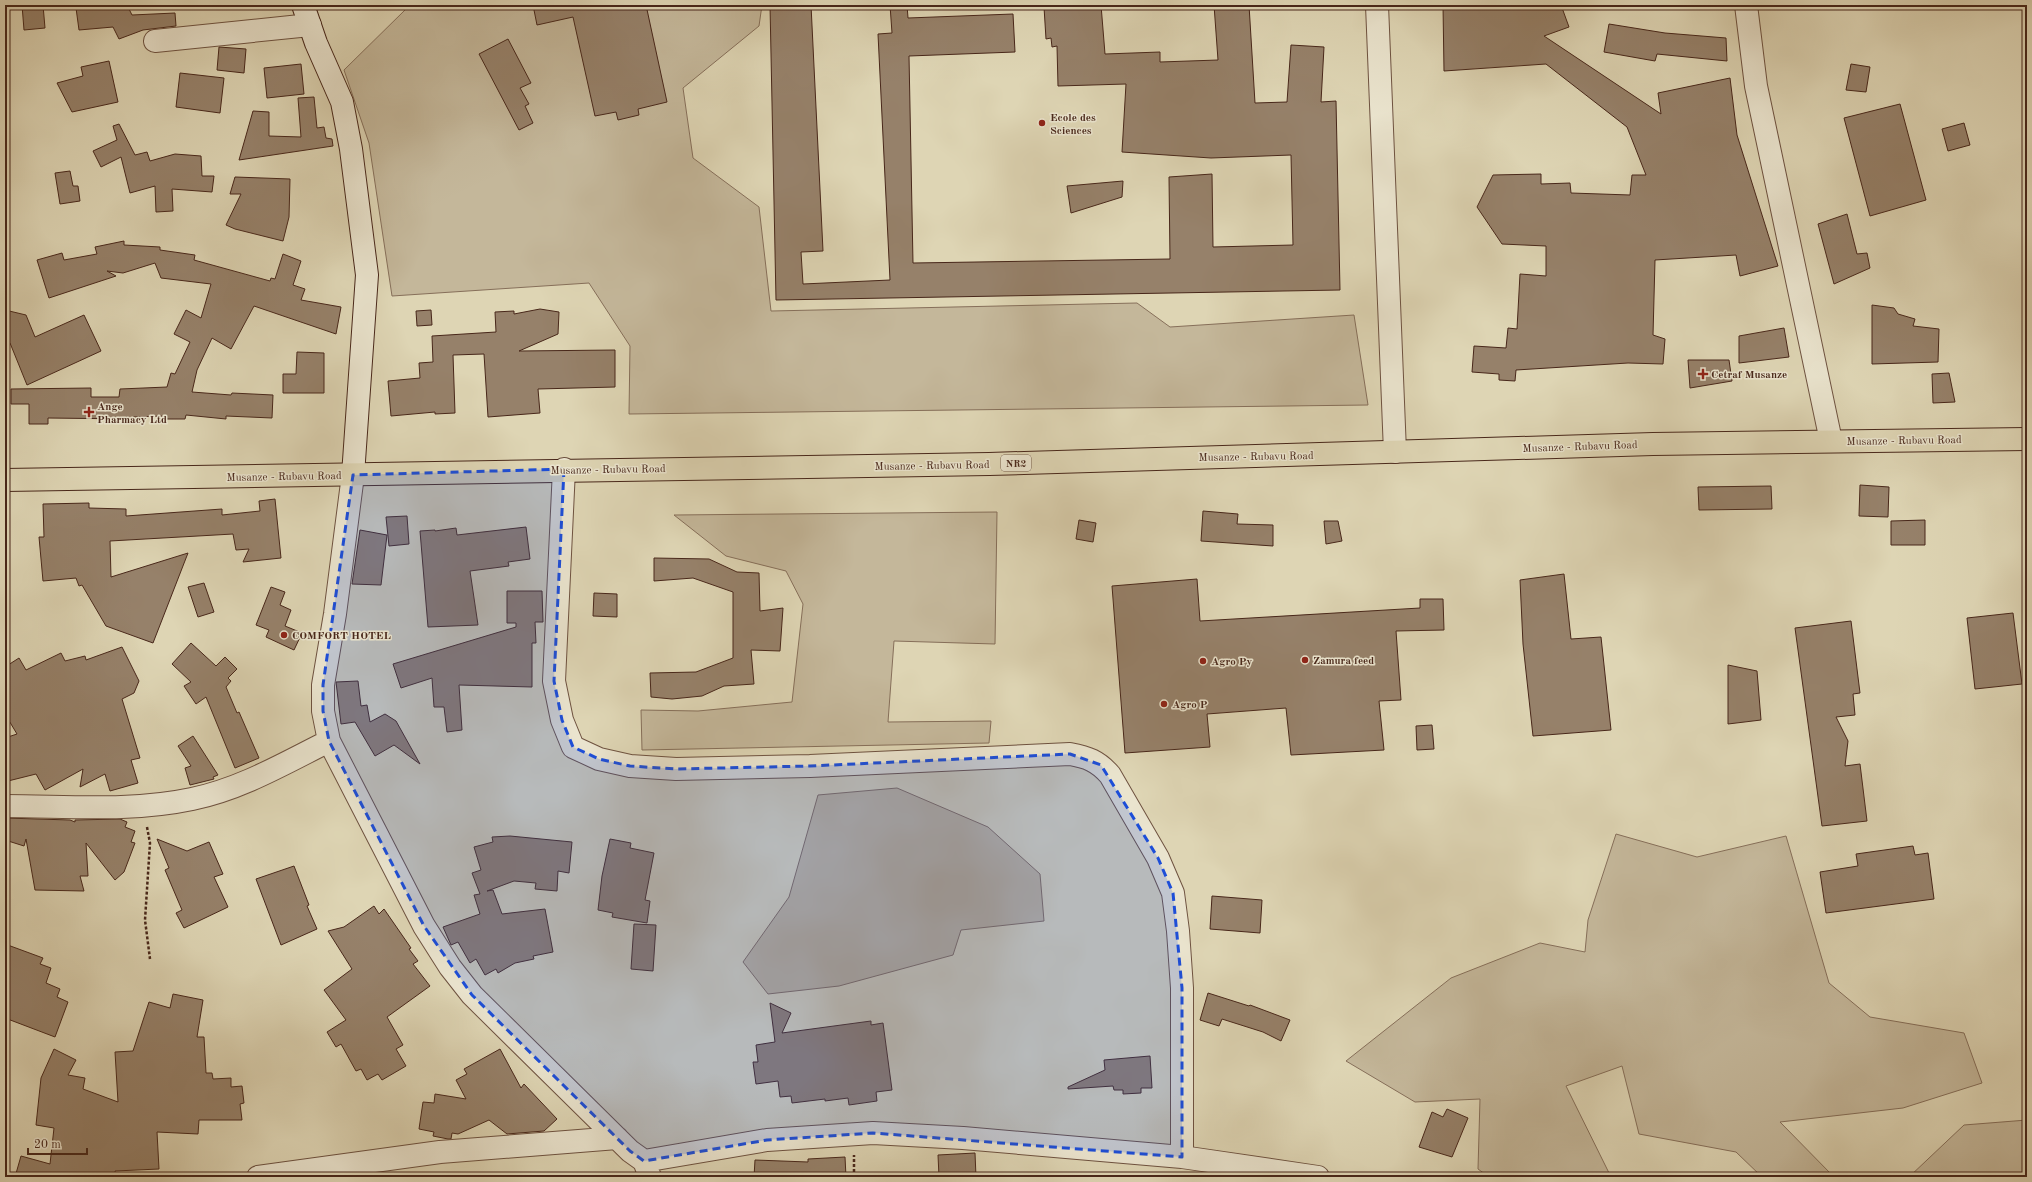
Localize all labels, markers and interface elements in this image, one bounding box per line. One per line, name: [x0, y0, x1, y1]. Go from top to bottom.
place label: Ecole des Sciences: [1050, 113, 1096, 137]
marker: Ecole des Sciences: [1037, 118, 1047, 128]
marker: Cetraf Musanze: [1698, 369, 1708, 379]
place label: Cetraf Musanze: [1711, 370, 1787, 381]
place label: Ange Pharmacy Ltd: [97, 402, 167, 426]
marker: Ange Pharmacy Ltd: [84, 407, 94, 417]
street label: Musanze - Rubavu Road: [1846, 435, 1962, 448]
street label: Musanze - Rubavu Road: [1522, 440, 1638, 455]
street label: Musanze - Rubavu Road: [1198, 451, 1314, 464]
road number: NR2: [1001, 455, 1031, 471]
street label: Musanze - Rubavu Road: [874, 460, 990, 473]
street label: Musanze - Rubavu Road: [550, 464, 666, 477]
street label: Musanze - Rubavu Road: [226, 471, 342, 484]
marker: COMFORT HOTEL: [279, 630, 289, 640]
place label: COMFORT HOTEL: [292, 631, 391, 642]
marker: Zamura feed: [1300, 655, 1310, 665]
marker: Agro Py: [1198, 656, 1208, 666]
place label: Zamura feed: [1313, 656, 1374, 667]
place label: Agro Py: [1211, 657, 1253, 668]
marker: Agro P: [1159, 699, 1169, 709]
place label: Agro P: [1172, 700, 1208, 711]
scale bar: [28, 1130, 87, 1156]
text: 20 m: [34, 1139, 61, 1151]

